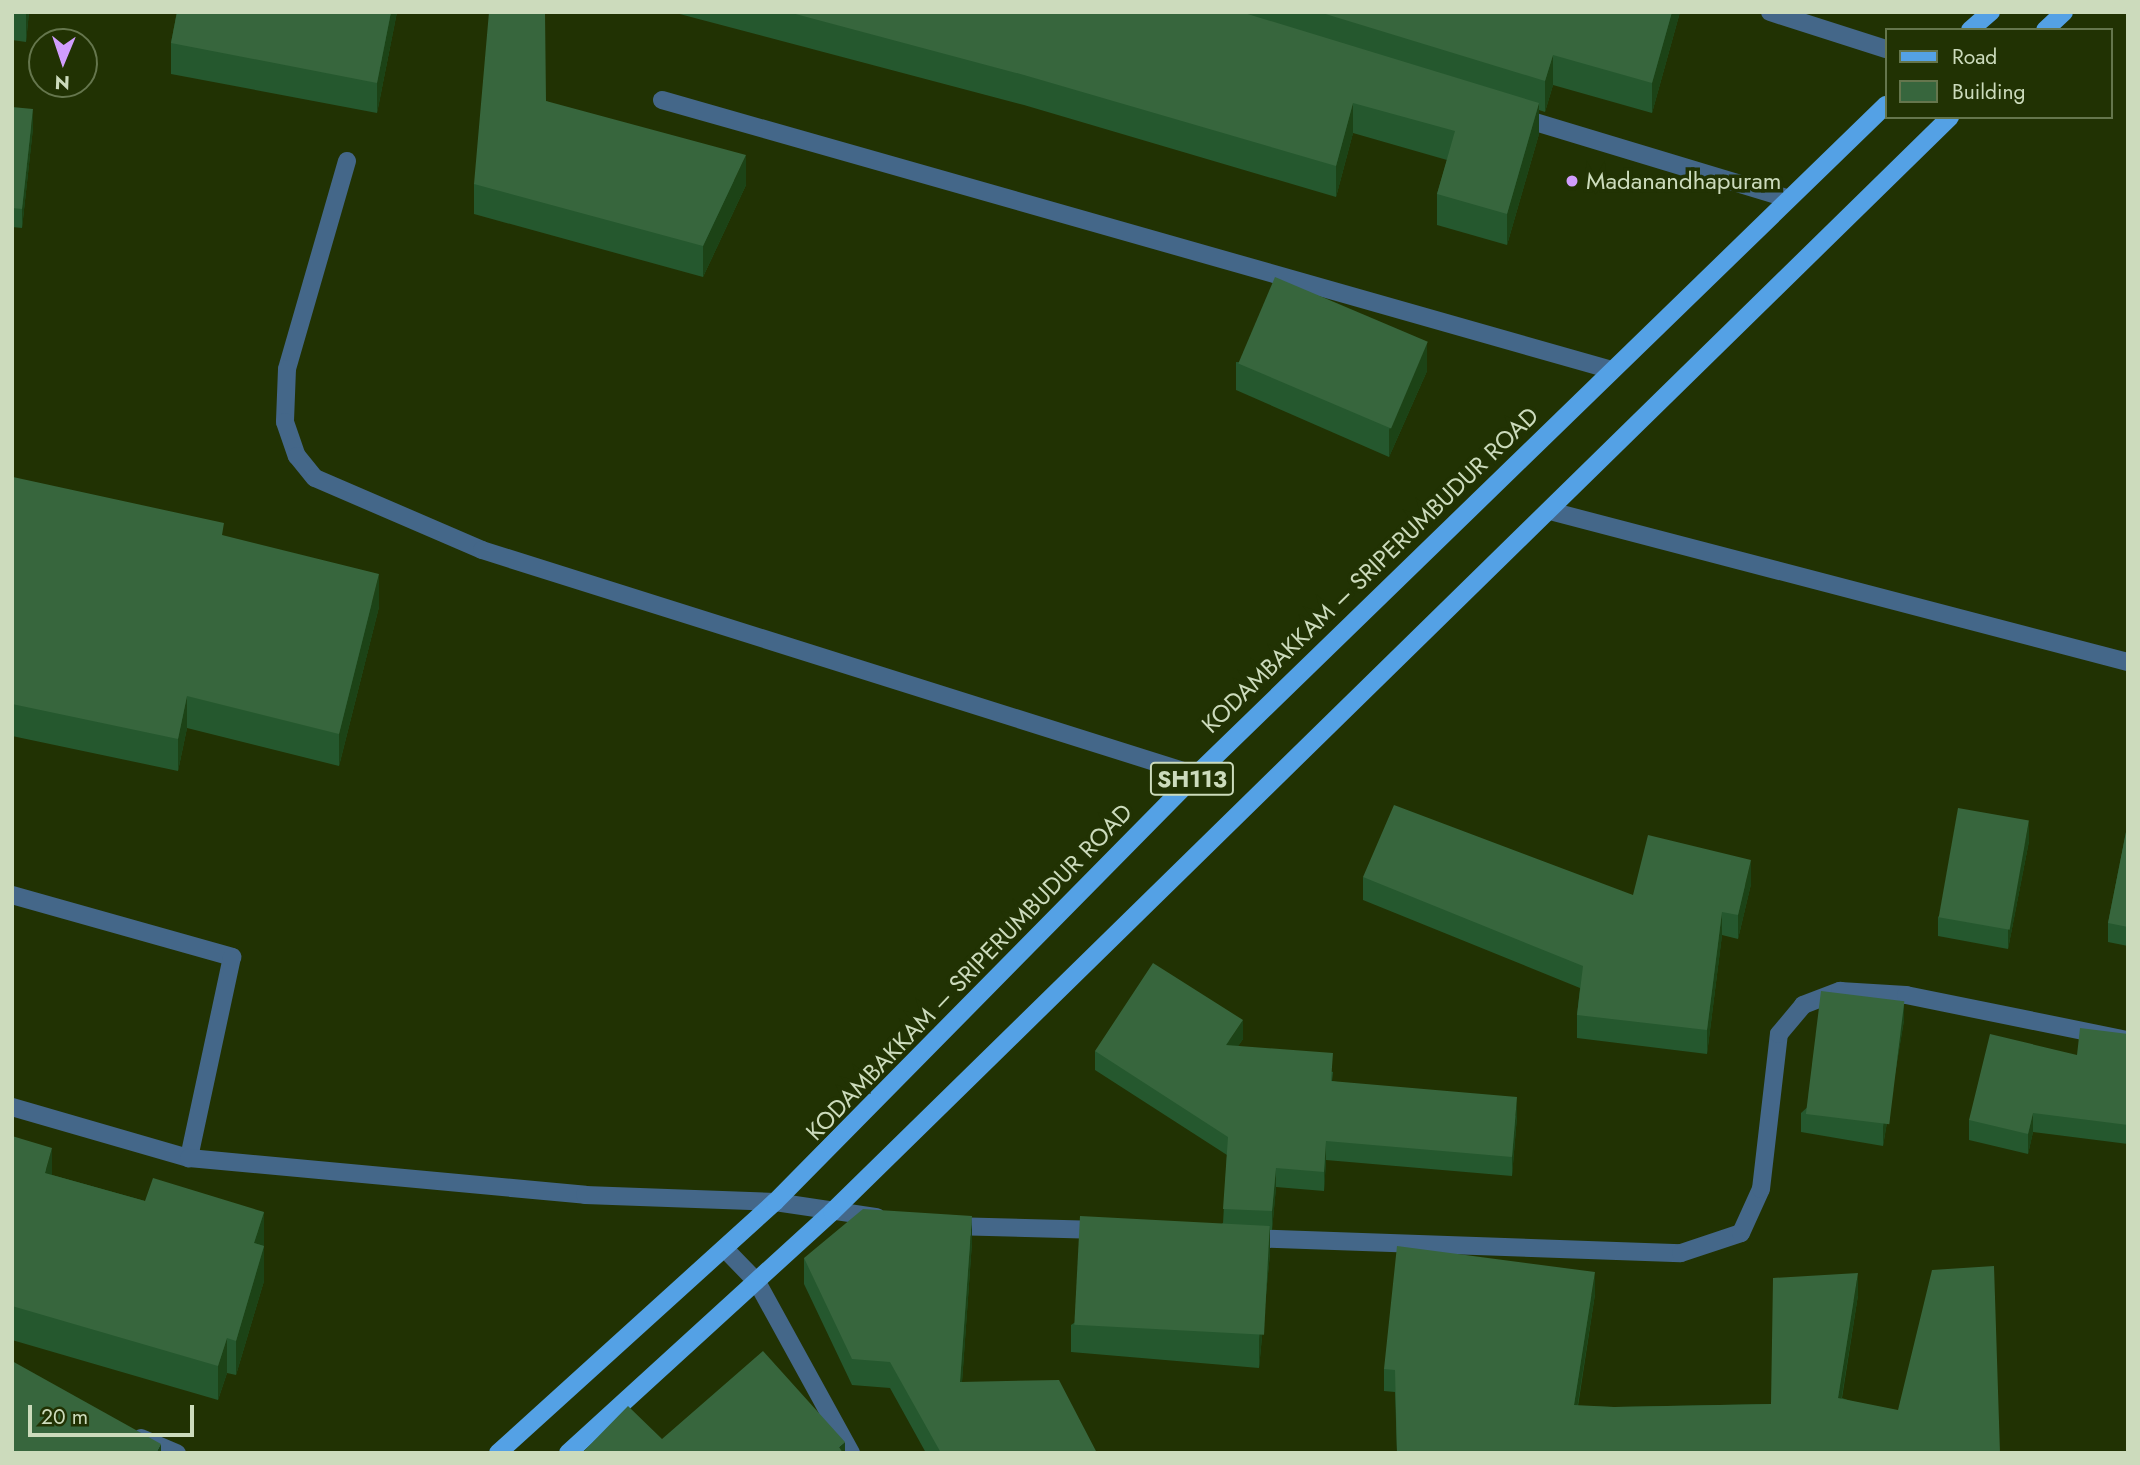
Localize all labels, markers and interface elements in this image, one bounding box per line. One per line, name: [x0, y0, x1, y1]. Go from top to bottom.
north arrow: [28, 28, 98, 98]
legend: [1884, 28, 2112, 119]
text: Road: [1952, 42, 1997, 72]
text: N: [54, 69, 70, 96]
text: Building: [1952, 77, 2025, 107]
place label: Madanandhapuram: [1586, 167, 1782, 195]
marker: Madanandhapuram: [1564, 173, 1580, 189]
street label: KODAMBAKKAM – SRIPERUMBUDUR ROAD: [1196, 401, 1544, 739]
road number: SH113: [1148, 760, 1236, 799]
street label: KODAMBAKKAM – SRIPERUMBUDUR ROAD: [800, 798, 1138, 1146]
scale bar: [32, 1392, 198, 1436]
text: 20 m: [41, 1402, 88, 1432]

